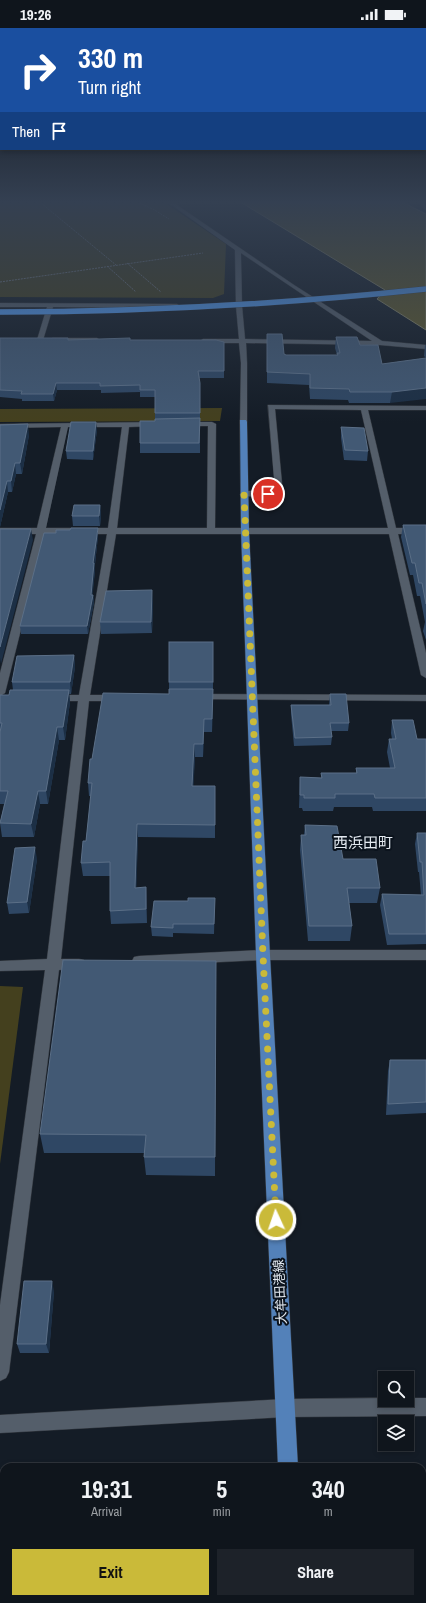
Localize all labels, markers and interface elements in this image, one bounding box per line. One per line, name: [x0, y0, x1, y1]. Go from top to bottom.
text: 19:26: [20, 4, 51, 25]
text: 330 m: [78, 39, 143, 77]
icon: right: [12, 44, 64, 96]
text: Turn right: [78, 75, 141, 100]
icon: arrive: [48, 120, 70, 142]
text: Then: [12, 121, 40, 142]
pin: [251, 477, 285, 511]
icon: arrive: [257, 483, 279, 505]
district label: 西浜田町: [333, 832, 393, 853]
position arrow: [255, 1199, 297, 1241]
street label: 大牟田港線: [270, 1259, 290, 1325]
map controls: [378, 1371, 414, 1451]
button: search: [378, 1371, 414, 1407]
button: layers: [378, 1415, 414, 1451]
text: 19:31: [81, 1473, 132, 1505]
text: 5: [216, 1473, 227, 1505]
text: 340: [312, 1473, 345, 1505]
text: Arrival: [91, 1503, 122, 1520]
text: min: [213, 1503, 231, 1520]
text: m: [324, 1503, 333, 1520]
button: Exit: [12, 1549, 209, 1595]
button: Share: [217, 1549, 414, 1595]

